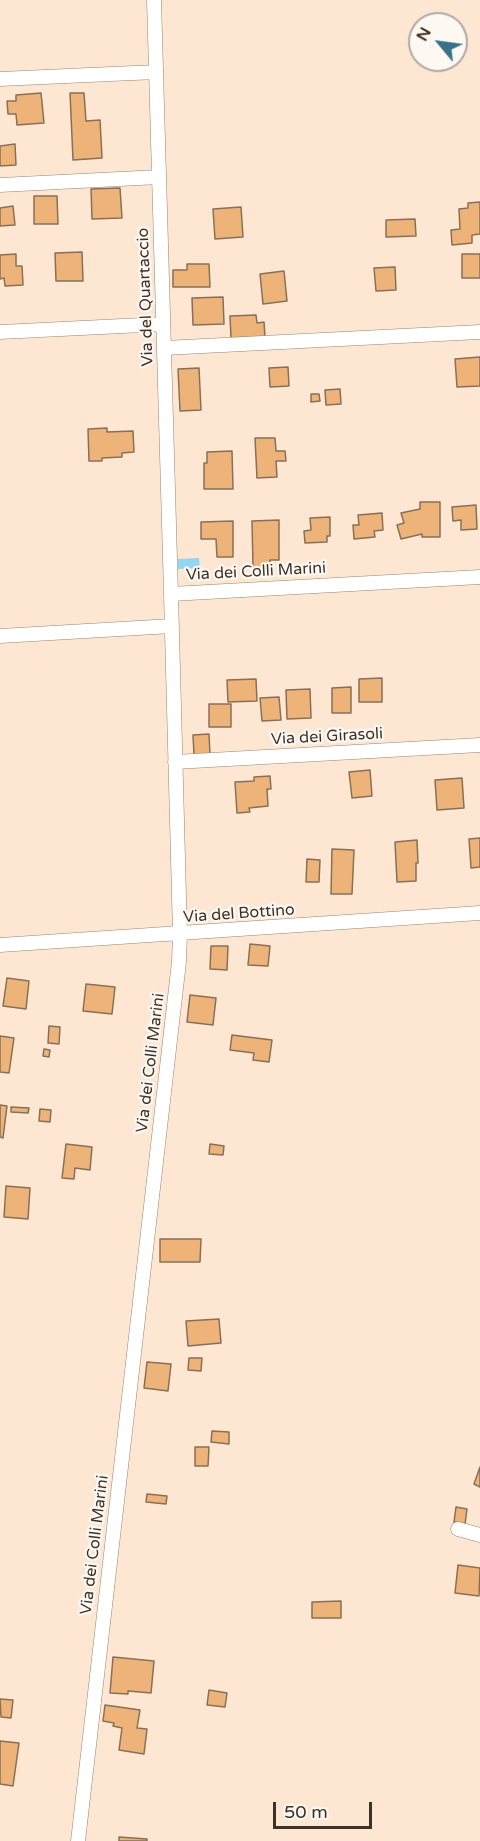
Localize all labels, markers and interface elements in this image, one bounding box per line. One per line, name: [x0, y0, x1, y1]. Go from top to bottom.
north arrow: [408, 12, 468, 72]
text: N: [412, 24, 436, 45]
street label: Via del Quartaccio: [134, 227, 158, 367]
street label: Via dei Colli Marini: [185, 559, 327, 585]
street label: Via dei Girasoli: [271, 724, 383, 750]
street label: Via del Bottino: [183, 901, 295, 927]
street label: Via dei Colli Marini: [133, 992, 169, 1134]
street label: Via dei Colli Marini: [77, 1474, 113, 1616]
scale bar: [276, 1790, 375, 1828]
text: 50 m: [284, 1801, 328, 1823]

